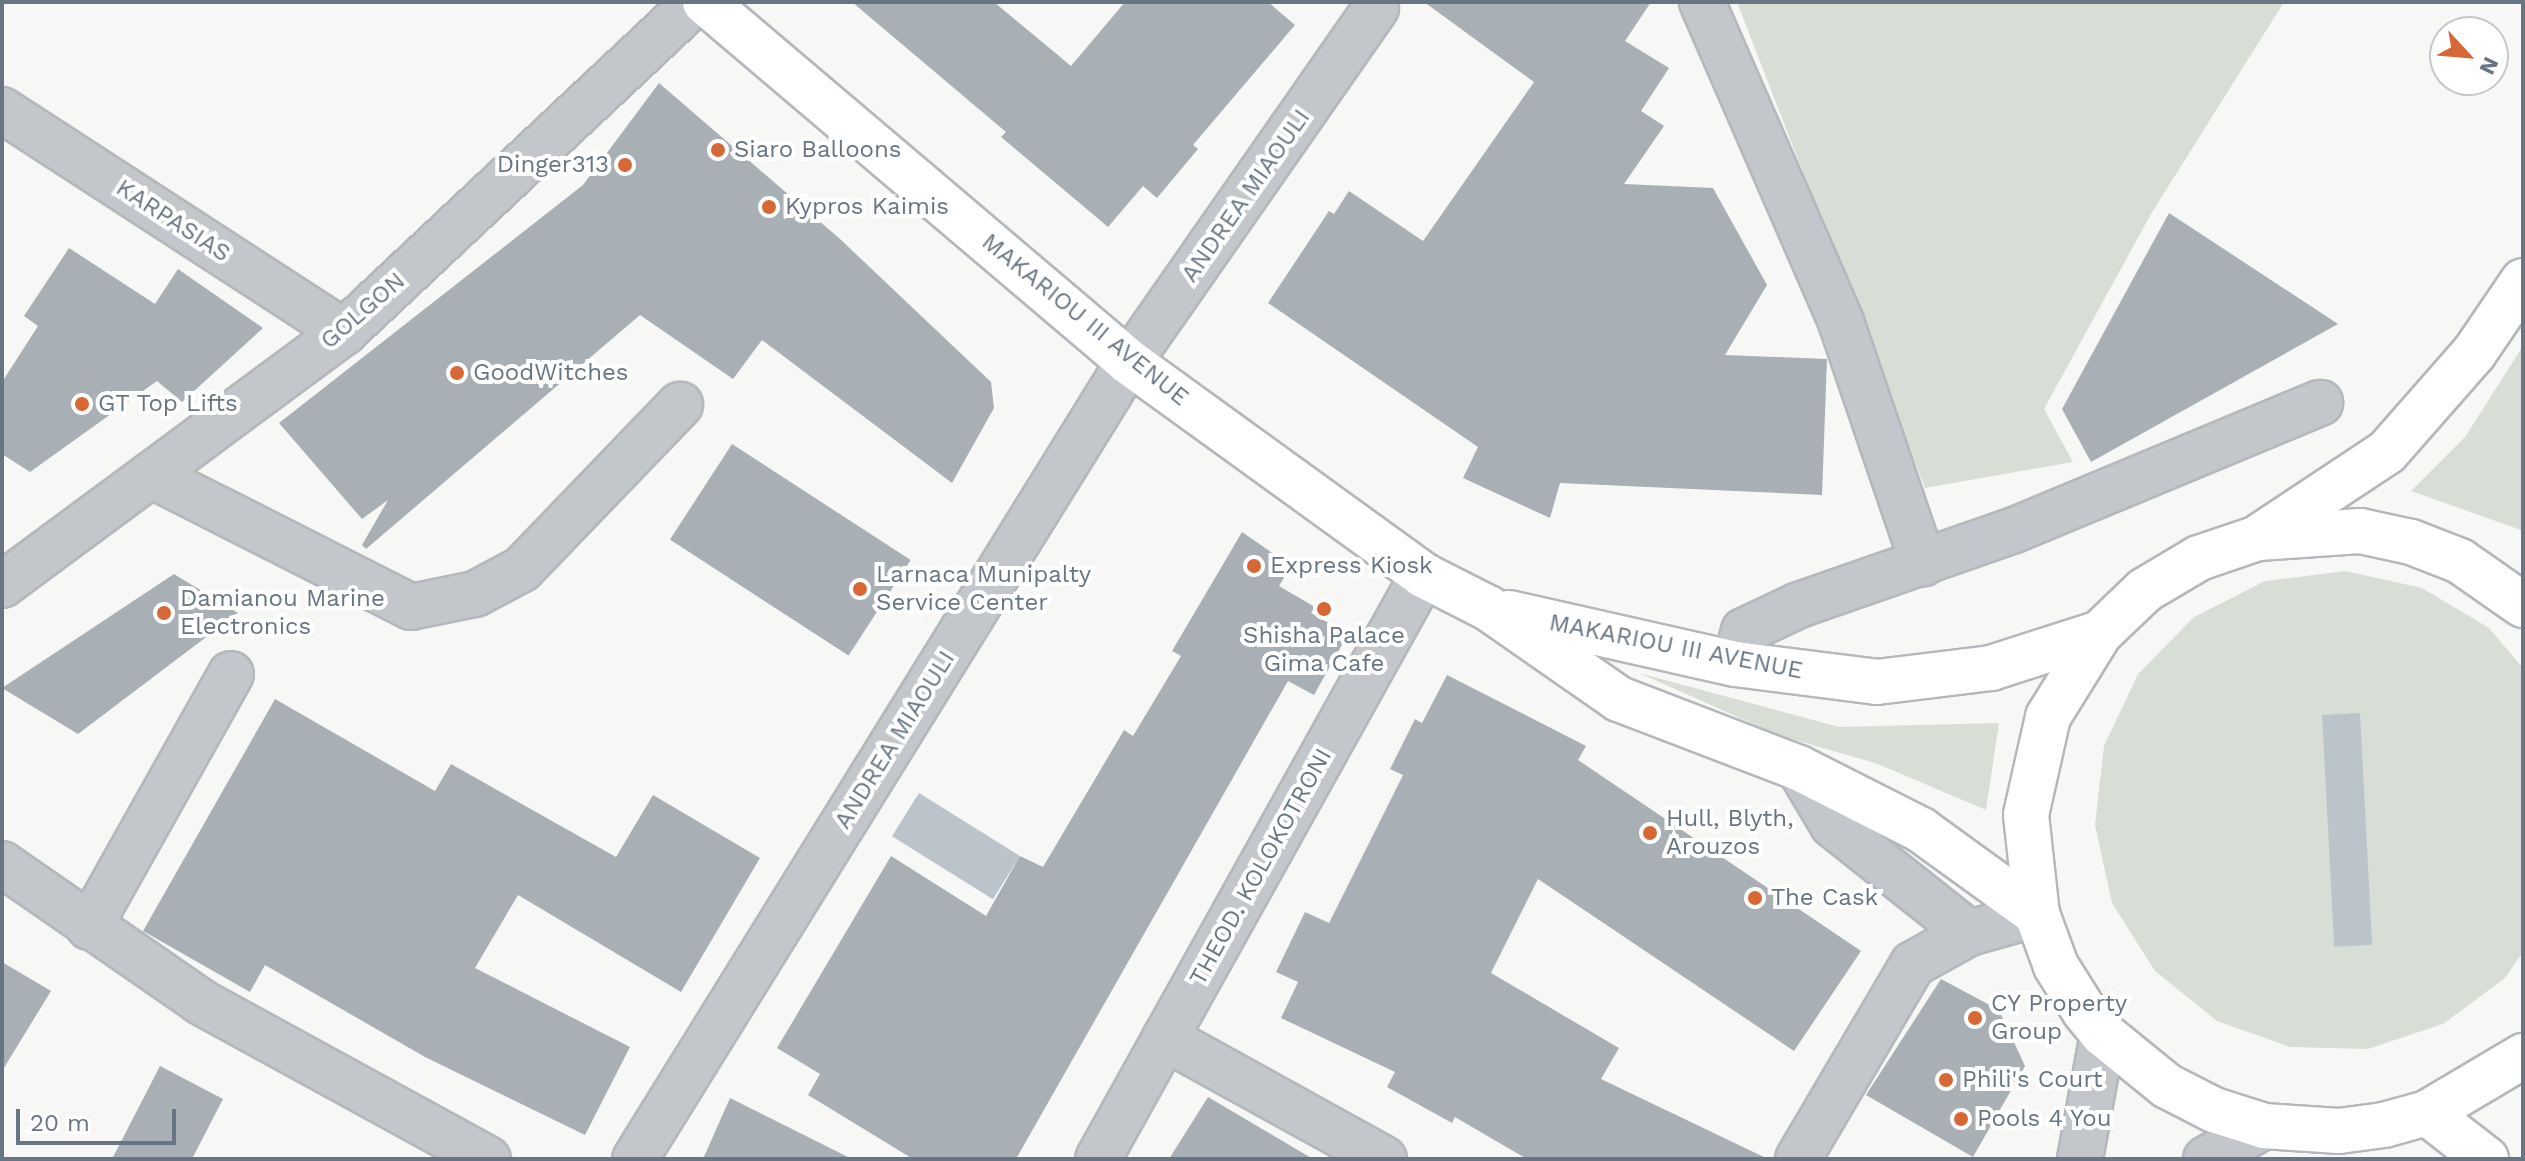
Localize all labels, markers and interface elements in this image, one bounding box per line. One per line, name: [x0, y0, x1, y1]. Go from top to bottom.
north arrow: [2429, 16, 2509, 96]
text: N: [2474, 53, 2504, 79]
street label: ANDREA MIAOULI: [1175, 104, 1317, 288]
place label: Siaro Balloons: [734, 136, 901, 164]
marker: Siaro Balloons: [709, 141, 727, 159]
place label: Dinger313: [497, 151, 609, 179]
marker: Dinger313: [616, 156, 634, 174]
street label: KARPASIAS: [111, 173, 235, 269]
place label: Kypros Kaimis: [785, 193, 949, 221]
marker: Kypros Kaimis: [760, 198, 778, 216]
street label: MAKARIOU III AVENUE: [975, 227, 1195, 413]
street label: GOLGON: [315, 267, 411, 355]
place label: GoodWitches: [473, 359, 629, 387]
marker: GoodWitches: [448, 364, 466, 382]
place label: GT Top Lifts: [98, 390, 239, 418]
marker: GT Top Lifts: [73, 395, 91, 413]
place label: Express Kiosk: [1270, 552, 1433, 580]
marker: Express Kiosk: [1245, 557, 1263, 575]
place label: Larnaca Munipalty Service Center: [876, 561, 1092, 617]
marker: Larnaca Munipalty Service Center: [851, 580, 869, 598]
place label: Damianou Marine Electronics: [180, 585, 385, 641]
marker: Shisha Palace Gima Cafe: [1315, 600, 1333, 618]
marker: Damianou Marine Electronics: [155, 604, 173, 622]
street label: MAKARIOU III AVENUE: [1546, 608, 1806, 686]
place label: Shisha Palace Gima Cafe: [1243, 622, 1405, 678]
street label: ANDREA MIAOULI: [828, 645, 962, 835]
street label: THEOD. KOLOKOTRONI: [1184, 744, 1338, 990]
place label: Hull, Blyth, Arouzos: [1666, 805, 1794, 861]
marker: Hull, Blyth, Arouzos: [1641, 824, 1659, 842]
place label: The Cask: [1771, 884, 1878, 912]
marker: The Cask: [1746, 889, 1764, 907]
place label: CY Property Group: [1991, 990, 2128, 1046]
marker: CY Property Group: [1966, 1009, 1984, 1027]
place label: Phili's Court: [1962, 1066, 2103, 1094]
marker: Phili's Court: [1937, 1071, 1955, 1089]
scale bar: [20, 1093, 180, 1143]
place label: Pools 4 You: [1977, 1105, 2112, 1133]
text: 20 m: [30, 1109, 90, 1137]
marker: Pools 4 You: [1952, 1110, 1970, 1128]

